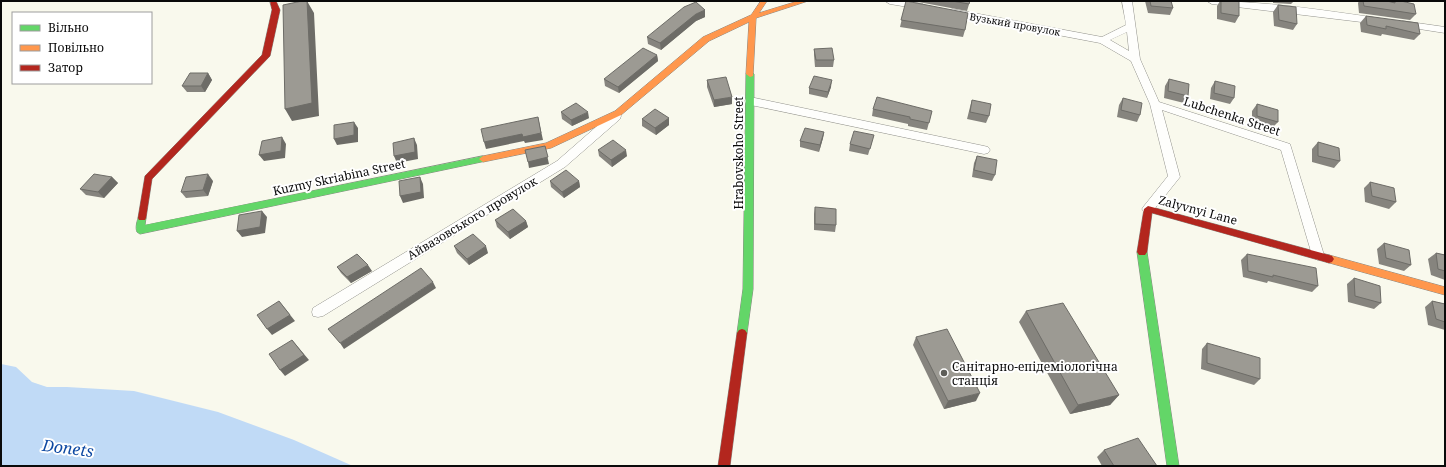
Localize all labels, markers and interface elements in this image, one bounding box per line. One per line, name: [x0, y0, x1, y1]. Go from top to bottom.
street label: Вузький провулок: [968, 9, 1062, 39]
legend: [12, 12, 152, 84]
text: Вільно: [48, 19, 89, 36]
text: Повільно: [48, 39, 104, 56]
text: Затор: [48, 59, 83, 76]
street label: Lubchenka Street: [1182, 92, 1282, 140]
street label: Hrabovskoho Street: [730, 96, 747, 210]
street label: Kuzmy Skriabina Street: [271, 155, 407, 199]
street label: Айвазовського провулок: [404, 172, 541, 264]
street label: Zalyvnyi Lane: [1157, 191, 1239, 229]
place label: Санітарно-епідеміологічна станція: [952, 358, 1118, 389]
marker: Санітарно-епідеміологічна станція: [939, 368, 949, 378]
water label: Donets: [40, 434, 95, 462]

